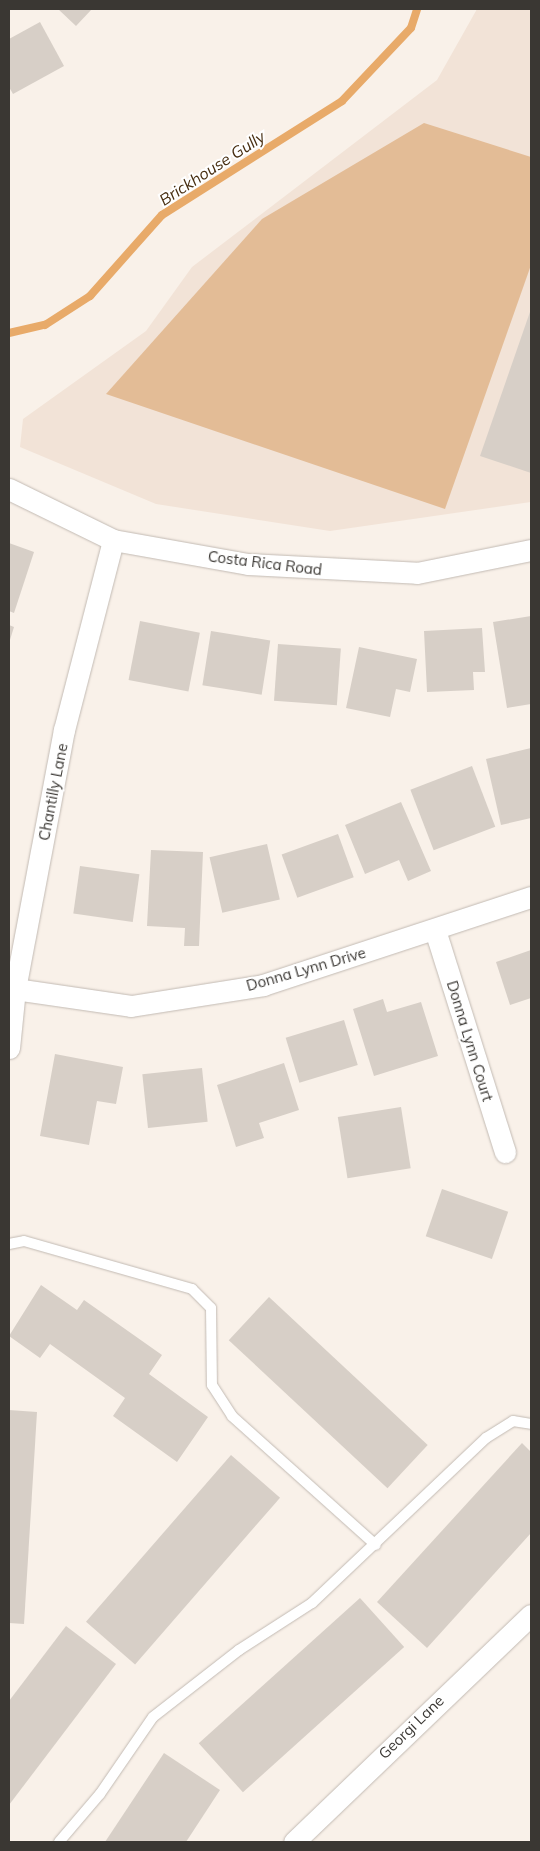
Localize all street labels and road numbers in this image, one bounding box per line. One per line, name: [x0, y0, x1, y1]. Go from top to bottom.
street label: Costa Rica Road: [207, 547, 323, 579]
street label: Chantilly Lane: [35, 742, 71, 842]
street label: Donna Lynn Drive: [244, 943, 368, 995]
street label: Donna Lynn Court: [443, 978, 497, 1104]
street label: Georgi Lane: [375, 1691, 447, 1763]

